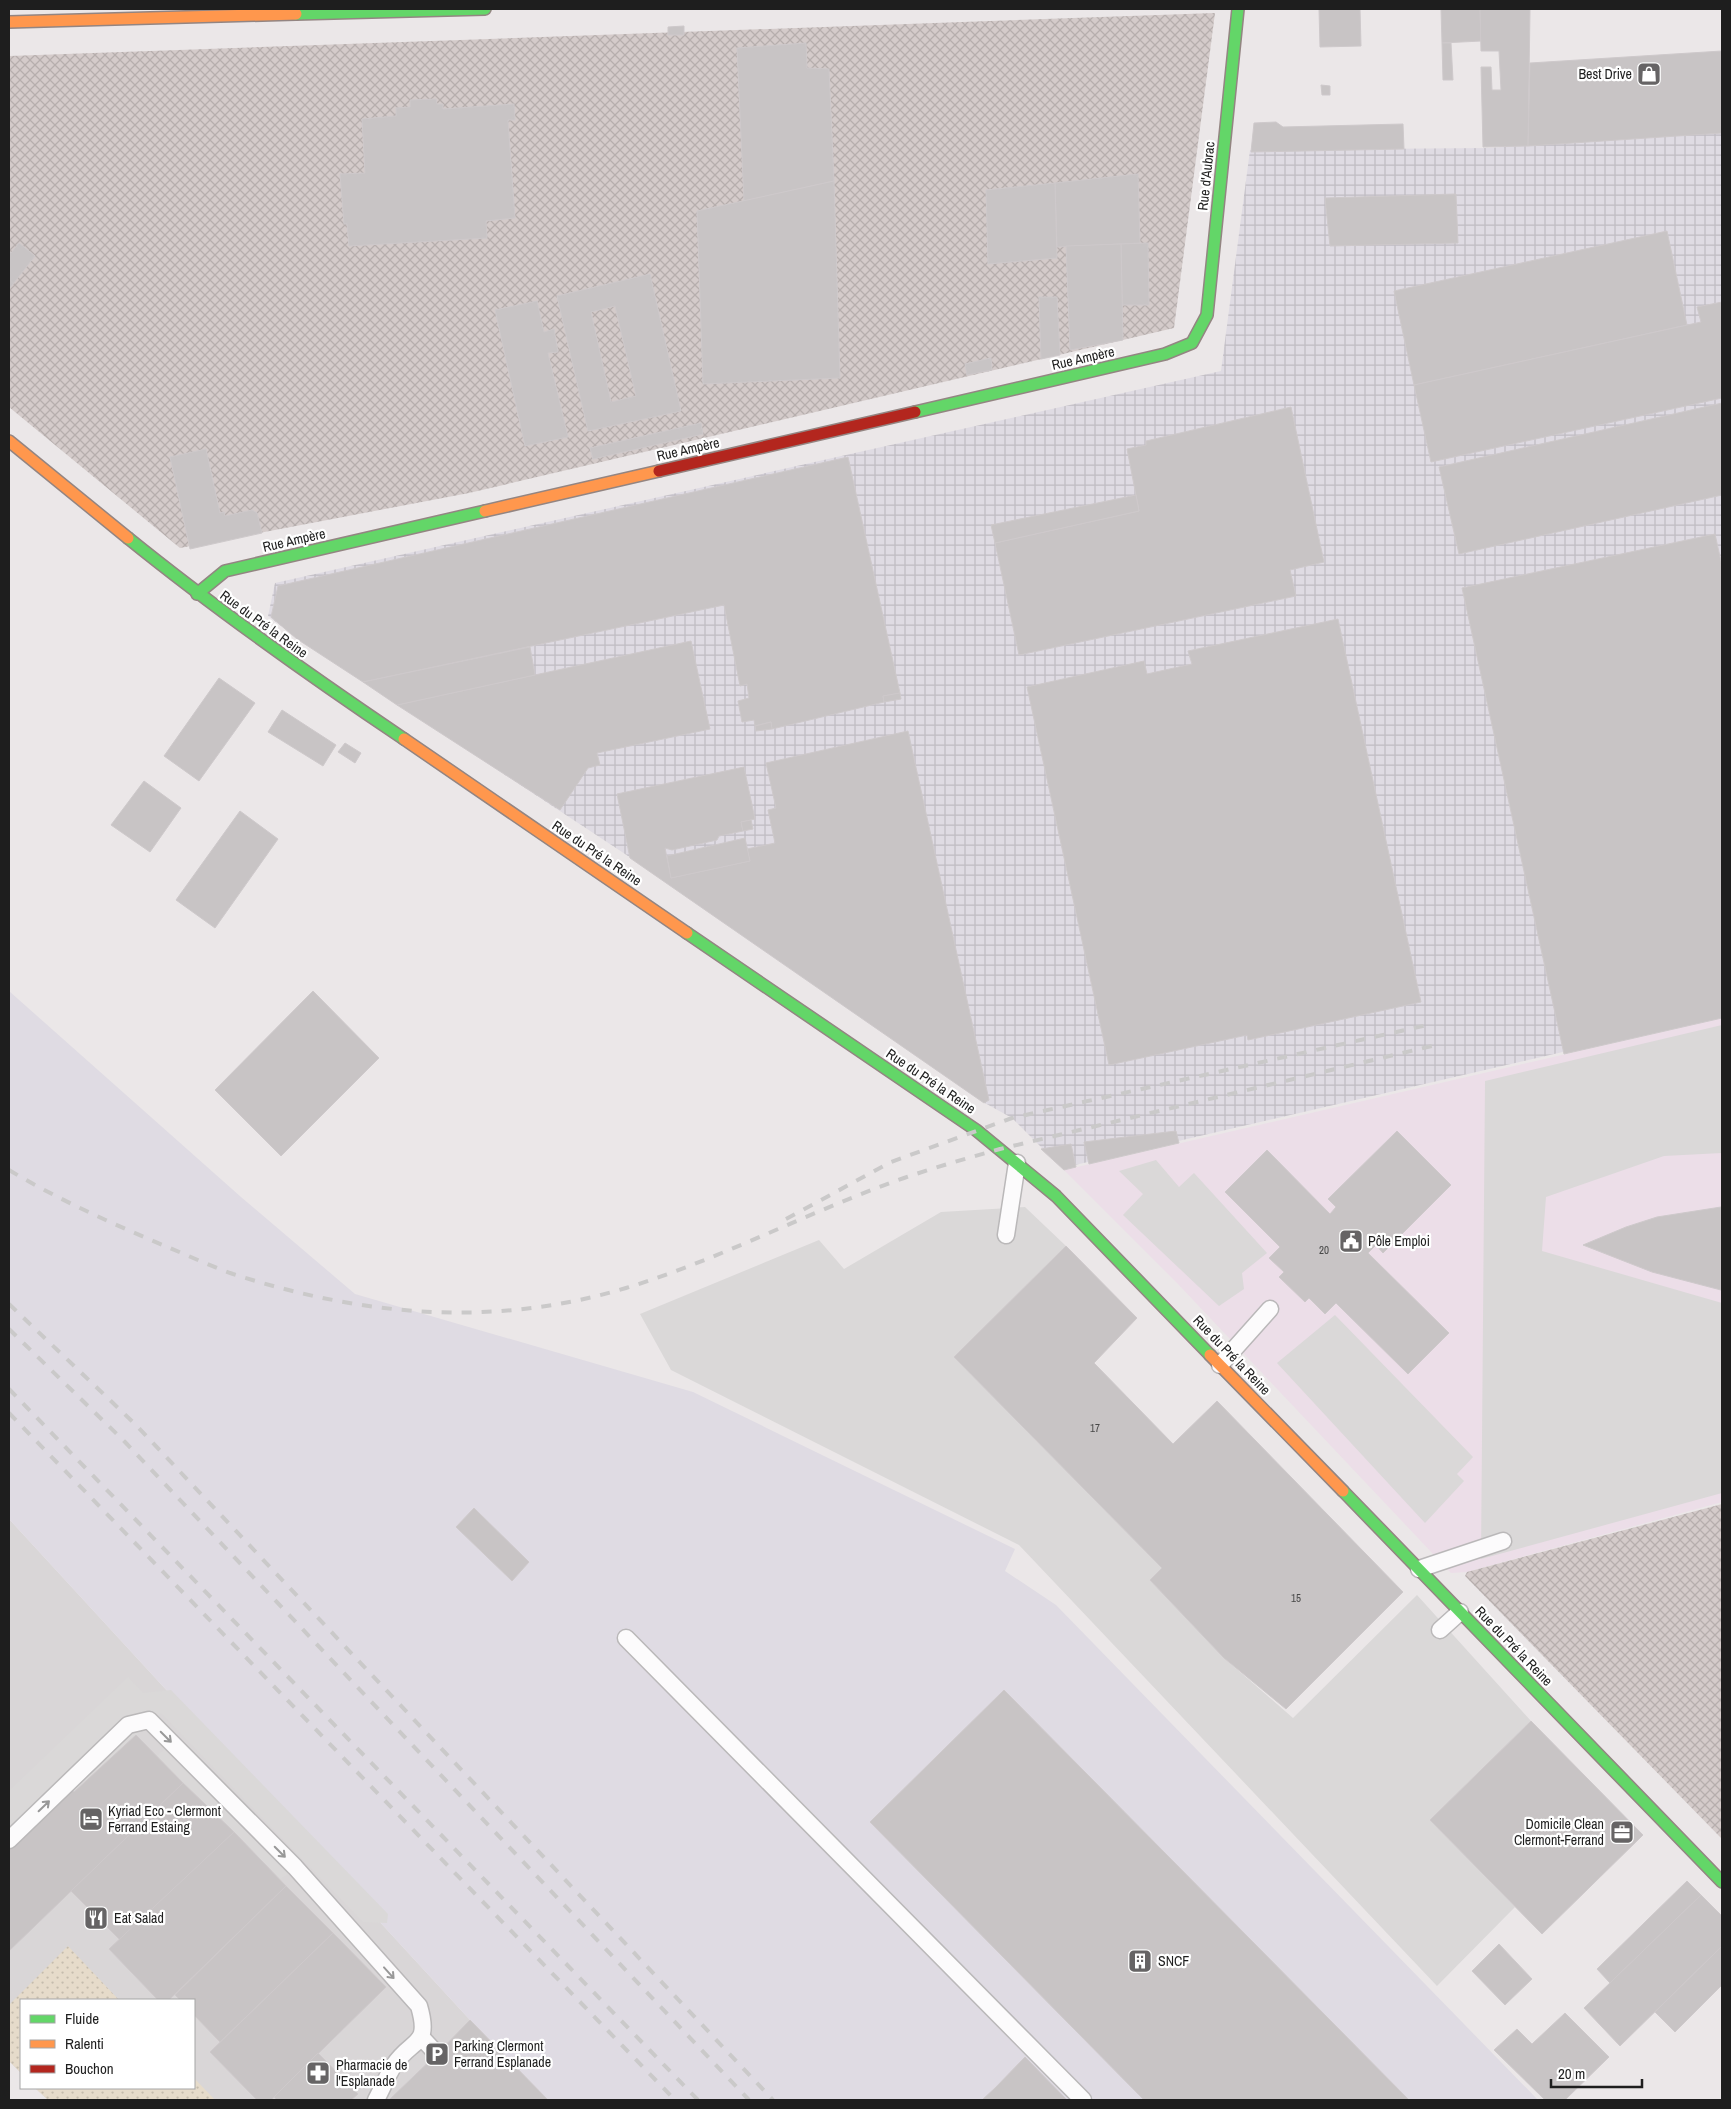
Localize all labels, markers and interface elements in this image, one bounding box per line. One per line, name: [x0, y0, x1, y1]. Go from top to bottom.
shop icon: Best Drive: [1636, 61, 1662, 87]
place label: Best Drive: [1578, 65, 1632, 83]
street label: Rue d'Aubrac: [1193, 140, 1219, 211]
street label: Rue Ampère: [1050, 342, 1116, 374]
street label: Rue Ampère: [655, 433, 721, 465]
street label: Rue Ampère: [261, 524, 327, 556]
street label: Rue du Pré la Reine: [217, 586, 311, 662]
street label: Rue du Pré la Reine: [549, 816, 645, 890]
street label: Rue du Pré la Reine: [883, 1044, 979, 1118]
public building icon: Pôle Emploi: [1338, 1228, 1364, 1254]
place label: Pôle Emploi: [1368, 1232, 1430, 1250]
house number: 20: [1319, 1243, 1329, 1257]
street label: Rue du Pré la Reine: [1189, 1311, 1275, 1399]
house number: 17: [1090, 1421, 1100, 1435]
house number: 15: [1291, 1591, 1301, 1605]
street label: Rue du Pré la Reine: [1471, 1602, 1557, 1690]
one-way arrow: [160, 1730, 172, 1743]
one-way arrow: [38, 1800, 50, 1812]
place label: Kyriad Eco - Clermont Ferrand Estaing: [108, 1802, 221, 1836]
hotel icon: Kyriad Eco - Clermont Ferrand Estaing: [78, 1806, 104, 1832]
place label: Domicile Clean Clermont-Ferrand: [1514, 1815, 1604, 1849]
office icon: Domicile Clean Clermont-Ferrand: [1609, 1819, 1635, 1845]
one-way arrow: [274, 1846, 286, 1858]
restaurant icon: Eat Salad: [83, 1905, 109, 1931]
place label: Eat Salad: [114, 1909, 164, 1927]
building icon: SNCF: [1127, 1948, 1153, 1974]
place label: SNCF: [1158, 1952, 1189, 1970]
one-way arrow: [383, 1966, 395, 1979]
legend: [20, 1999, 195, 2089]
text: Fluide: [65, 2008, 99, 2029]
text: Ralenti: [65, 2033, 104, 2054]
place label: Parking Clermont Ferrand Esplanade: [454, 2037, 551, 2071]
parking icon: Parking Clermont Ferrand Esplanade: [424, 2041, 450, 2067]
place label: Pharmacie de l'Esplanade: [336, 2056, 407, 2090]
scale bar: [1551, 2056, 1642, 2088]
text: Bouchon: [65, 2058, 114, 2079]
pharmacy icon: Pharmacie de l'Esplanade: [305, 2060, 331, 2086]
text: 20 m: [1558, 2063, 1585, 2084]

